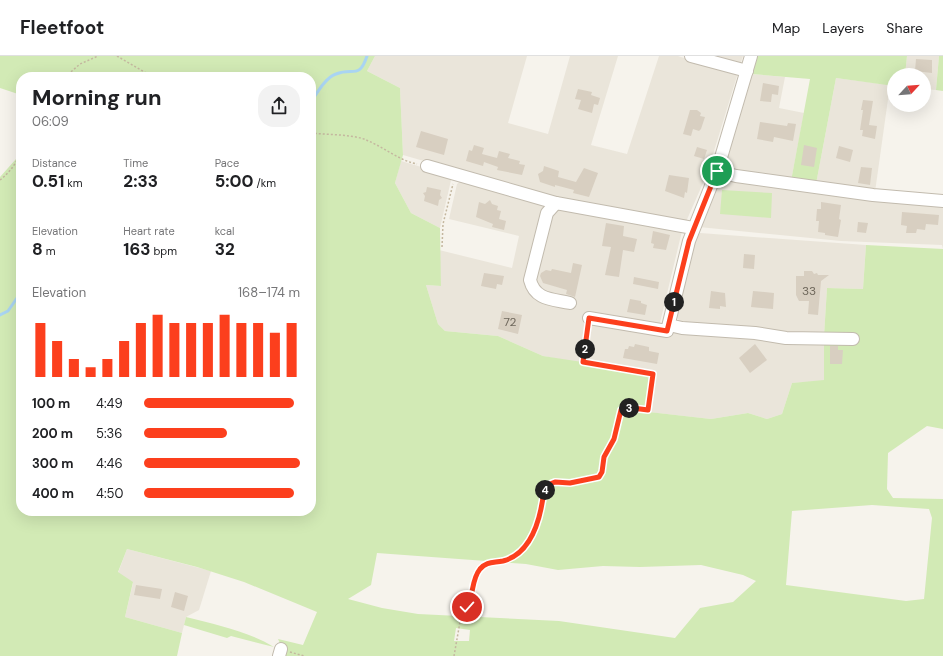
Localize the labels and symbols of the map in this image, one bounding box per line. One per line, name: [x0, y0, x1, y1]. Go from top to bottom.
north arrow: [887, 68, 931, 112]
pin: [700, 154, 734, 188]
house number: 33: [802, 283, 816, 299]
pin: 1: [664, 292, 684, 312]
house number: 72: [503, 314, 517, 330]
pin: 2: [575, 339, 595, 359]
pin: 3: [619, 398, 639, 418]
pin: 4: [535, 480, 555, 500]
pin: [450, 590, 484, 624]

